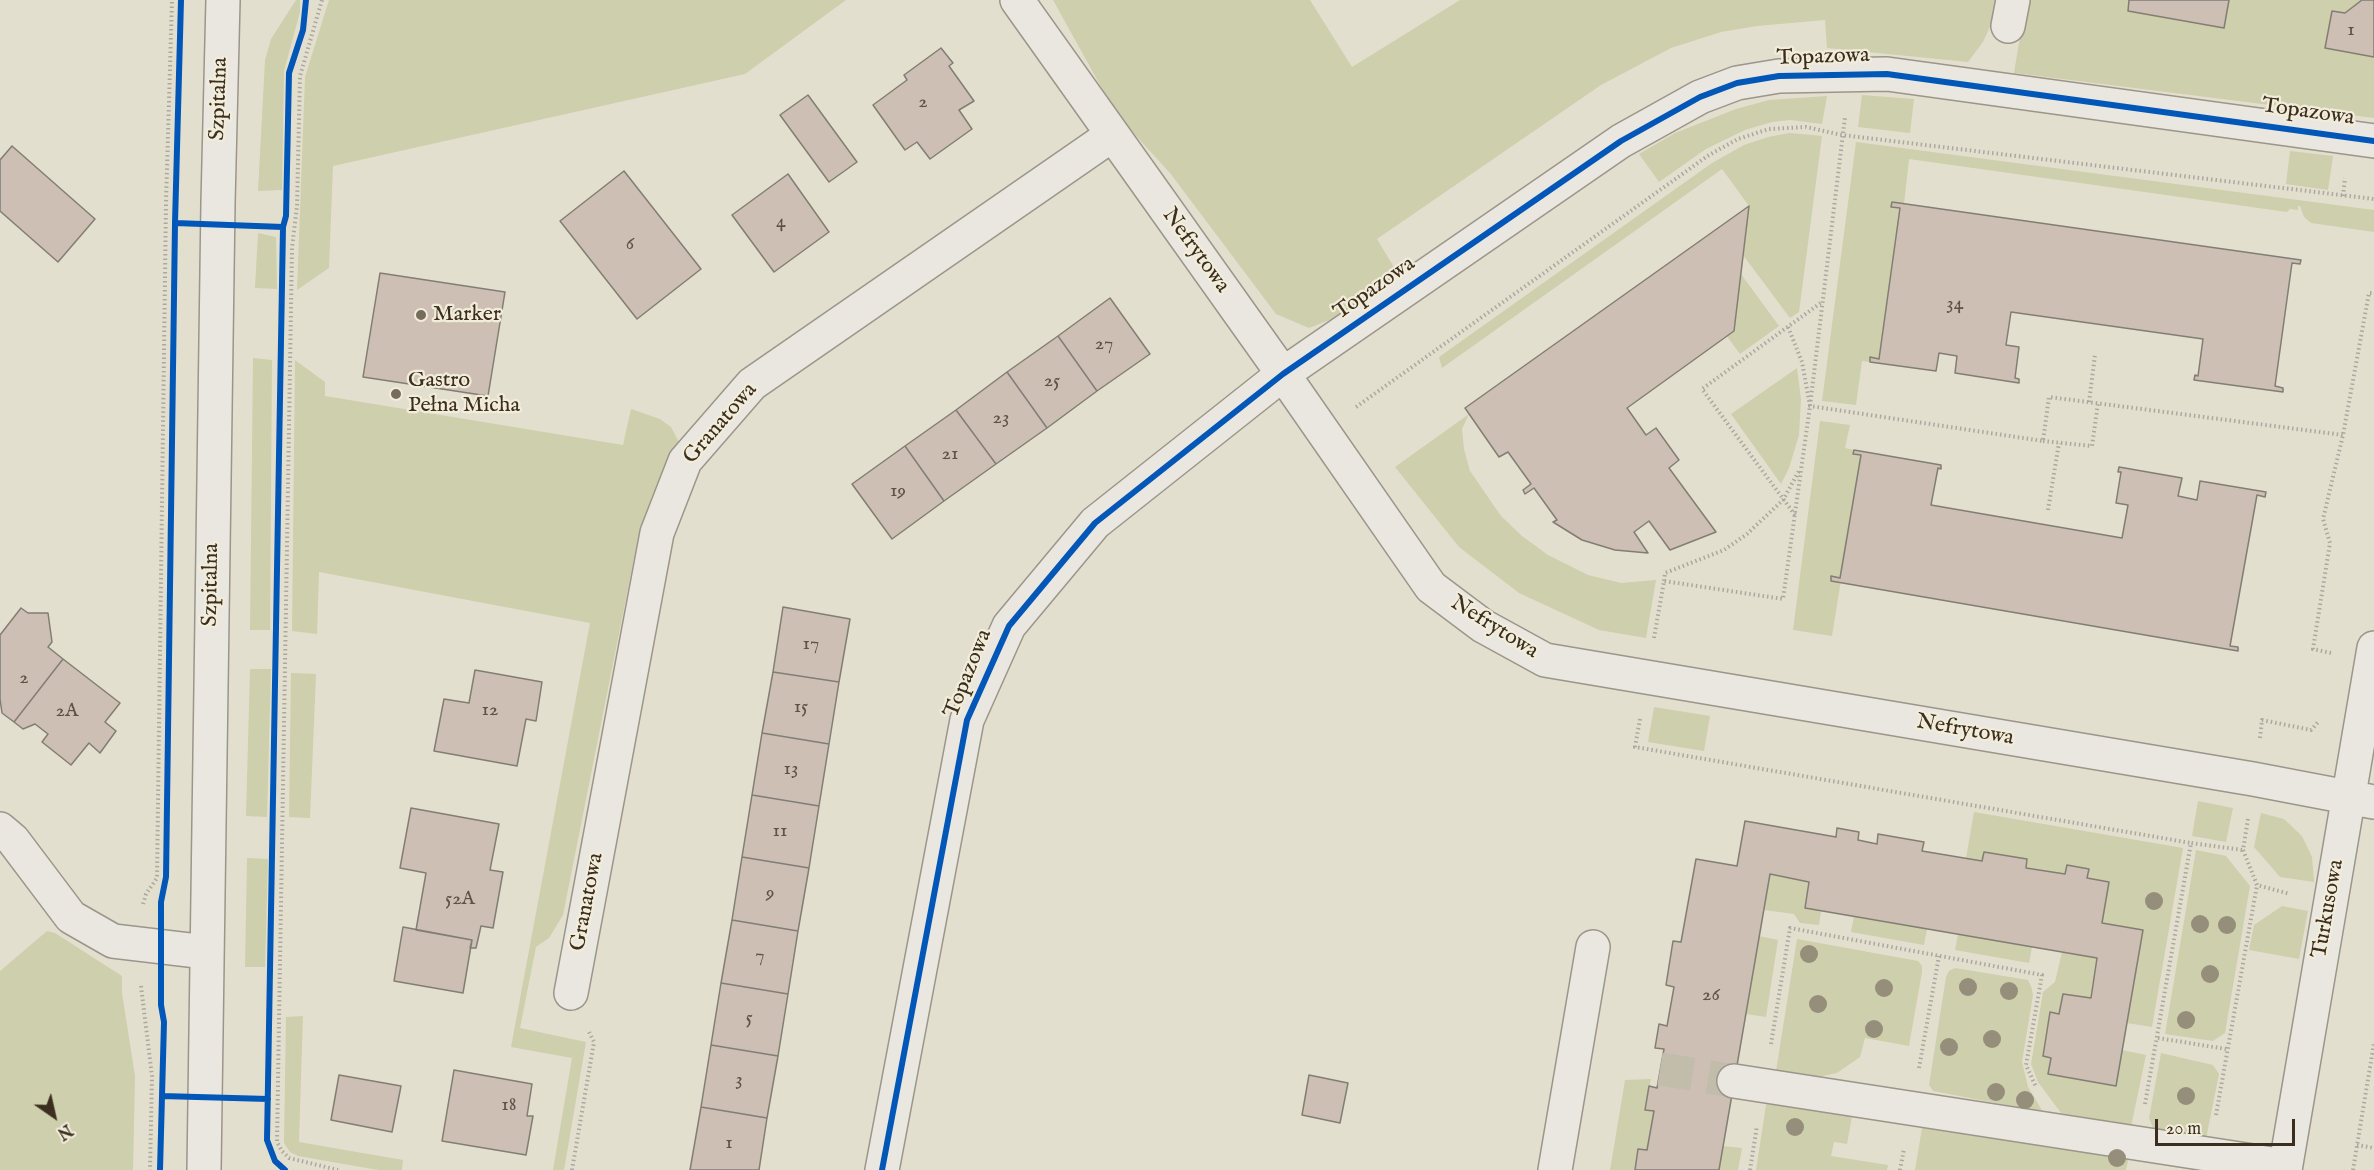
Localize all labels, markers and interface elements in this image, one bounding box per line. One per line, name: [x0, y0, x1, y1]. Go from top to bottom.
house number: 1: [2347, 19, 2355, 43]
street label: Topazowa: [1776, 43, 1870, 73]
street label: Szpitalna: [205, 57, 235, 141]
house number: 2: [918, 91, 928, 115]
street label: Topazowa: [2260, 93, 2356, 133]
street label: Nefrytowa: [1155, 203, 1235, 299]
house number: 4: [776, 211, 786, 235]
house number: 6: [626, 233, 634, 257]
street label: Topazowa: [1329, 251, 1421, 327]
house number: 34: [1946, 293, 1964, 317]
place label: Marker: [433, 302, 501, 328]
marker: Marker: [414, 308, 428, 322]
house number: 27: [1095, 333, 1113, 357]
place label: Gastro Pełna Micha: [408, 368, 520, 420]
house number: 25: [1044, 370, 1060, 394]
street label: Granatowa: [678, 378, 764, 470]
marker: Gastro Pełna Micha: [389, 387, 403, 401]
house number: 23: [993, 407, 1009, 431]
house number: 21: [942, 443, 958, 467]
house number: 19: [890, 480, 906, 504]
street label: Szpitalna: [198, 543, 226, 627]
street label: Nefrytowa: [1445, 591, 1543, 665]
street label: Topazowa: [939, 626, 999, 722]
house number: 17: [803, 633, 819, 657]
house number: 2: [19, 667, 29, 691]
house number: 15: [794, 696, 808, 720]
house number: 12: [482, 699, 498, 723]
house number: 2A: [56, 700, 78, 724]
street label: Nefrytowa: [1914, 709, 2016, 753]
house number: 13: [784, 758, 798, 782]
house number: 11: [773, 820, 787, 844]
street label: Granatowa: [566, 851, 610, 953]
street label: Turkusowa: [2307, 857, 2351, 961]
house number: 9: [766, 882, 774, 906]
house number: 52A: [445, 888, 475, 912]
house number: 7: [755, 945, 765, 969]
house number: 26: [1702, 984, 1720, 1008]
house number: 5: [745, 1007, 753, 1031]
house number: 3: [735, 1069, 743, 1093]
north arrow: [24, 1086, 84, 1146]
house number: 18: [501, 1094, 517, 1118]
scale bar: [2158, 1107, 2298, 1145]
text: 20 m: [2166, 1118, 2201, 1141]
text: N: [53, 1119, 75, 1143]
house number: 1: [725, 1132, 733, 1156]

